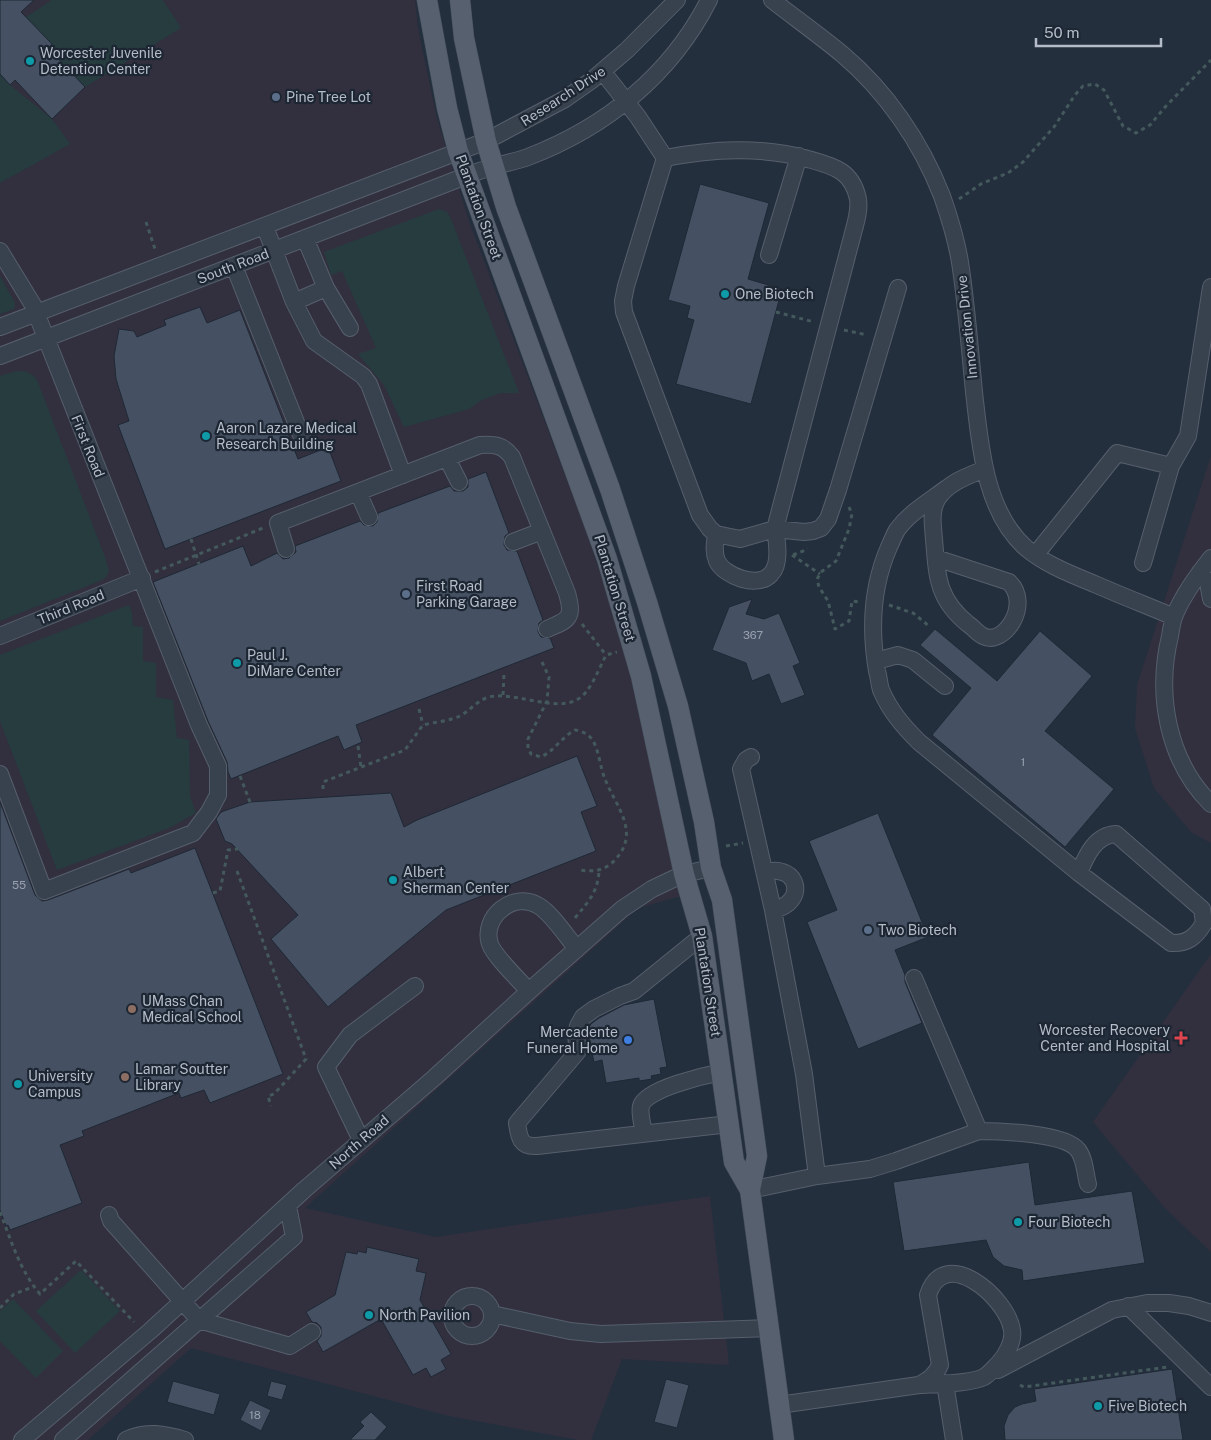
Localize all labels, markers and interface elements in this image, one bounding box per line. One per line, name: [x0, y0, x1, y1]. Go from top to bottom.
scale bar: [1036, 15, 1161, 47]
text: 50 m: [1044, 24, 1079, 41]
place label: Worcester Juvenile Detention Center: [40, 45, 162, 77]
marker: Worcester Juvenile Detention Center: [24, 55, 36, 67]
street label: Research Drive: [518, 63, 608, 129]
place label: Pine Tree Lot: [286, 89, 371, 105]
marker: Pine Tree Lot: [270, 91, 282, 103]
street label: Plantation Street: [453, 152, 505, 262]
street label: South Road: [195, 245, 271, 287]
street label: Innovation Drive: [954, 274, 980, 380]
place label: One Biotech: [735, 286, 814, 302]
marker: One Biotech: [719, 288, 731, 300]
street label: First Road: [68, 412, 108, 480]
place label: Aaron Lazare Medical Research Building: [216, 420, 357, 452]
marker: Aaron Lazare Medical Research Building: [200, 430, 212, 442]
street label: Plantation Street: [591, 533, 639, 643]
place label: First Road Parking Garage: [416, 578, 517, 610]
street label: Third Road: [35, 586, 107, 628]
marker: First Road Parking Garage: [400, 588, 412, 600]
house number: 367: [743, 629, 763, 641]
place label: Paul J. DiMare Center: [247, 647, 341, 679]
marker: Paul J. DiMare Center: [231, 657, 243, 669]
house number: 1: [1021, 756, 1025, 768]
place label: Albert Sherman Center: [403, 864, 509, 896]
marker: Albert Sherman Center: [387, 874, 399, 886]
house number: 55: [12, 879, 26, 891]
place label: Two Biotech: [878, 922, 957, 938]
marker: Two Biotech: [862, 924, 874, 936]
street label: Plantation Street: [691, 926, 725, 1038]
place label: UMass Chan Medical School: [142, 993, 242, 1025]
marker: UMass Chan Medical School: [126, 1003, 138, 1015]
place label: Worcester Recovery Center and Hospital: [1039, 1022, 1171, 1054]
place label: Mercadente Funeral Home: [526, 1024, 618, 1056]
marker: Worcester Recovery Center and Hospital: [1174, 1031, 1188, 1045]
marker: Mercadente Funeral Home: [622, 1034, 634, 1046]
place label: Lamar Soutter Library: [135, 1061, 228, 1093]
place label: University Campus: [28, 1068, 94, 1100]
marker: Lamar Soutter Library: [119, 1071, 131, 1083]
marker: University Campus: [12, 1078, 24, 1090]
street label: North Road: [326, 1112, 392, 1172]
place label: Four Biotech: [1028, 1214, 1110, 1230]
marker: Four Biotech: [1012, 1216, 1024, 1228]
place label: North Pavilion: [379, 1307, 470, 1323]
marker: North Pavilion: [363, 1309, 375, 1321]
place label: Five Biotech: [1108, 1398, 1187, 1414]
marker: Five Biotech: [1092, 1400, 1104, 1412]
house number: 18: [249, 1409, 261, 1421]

